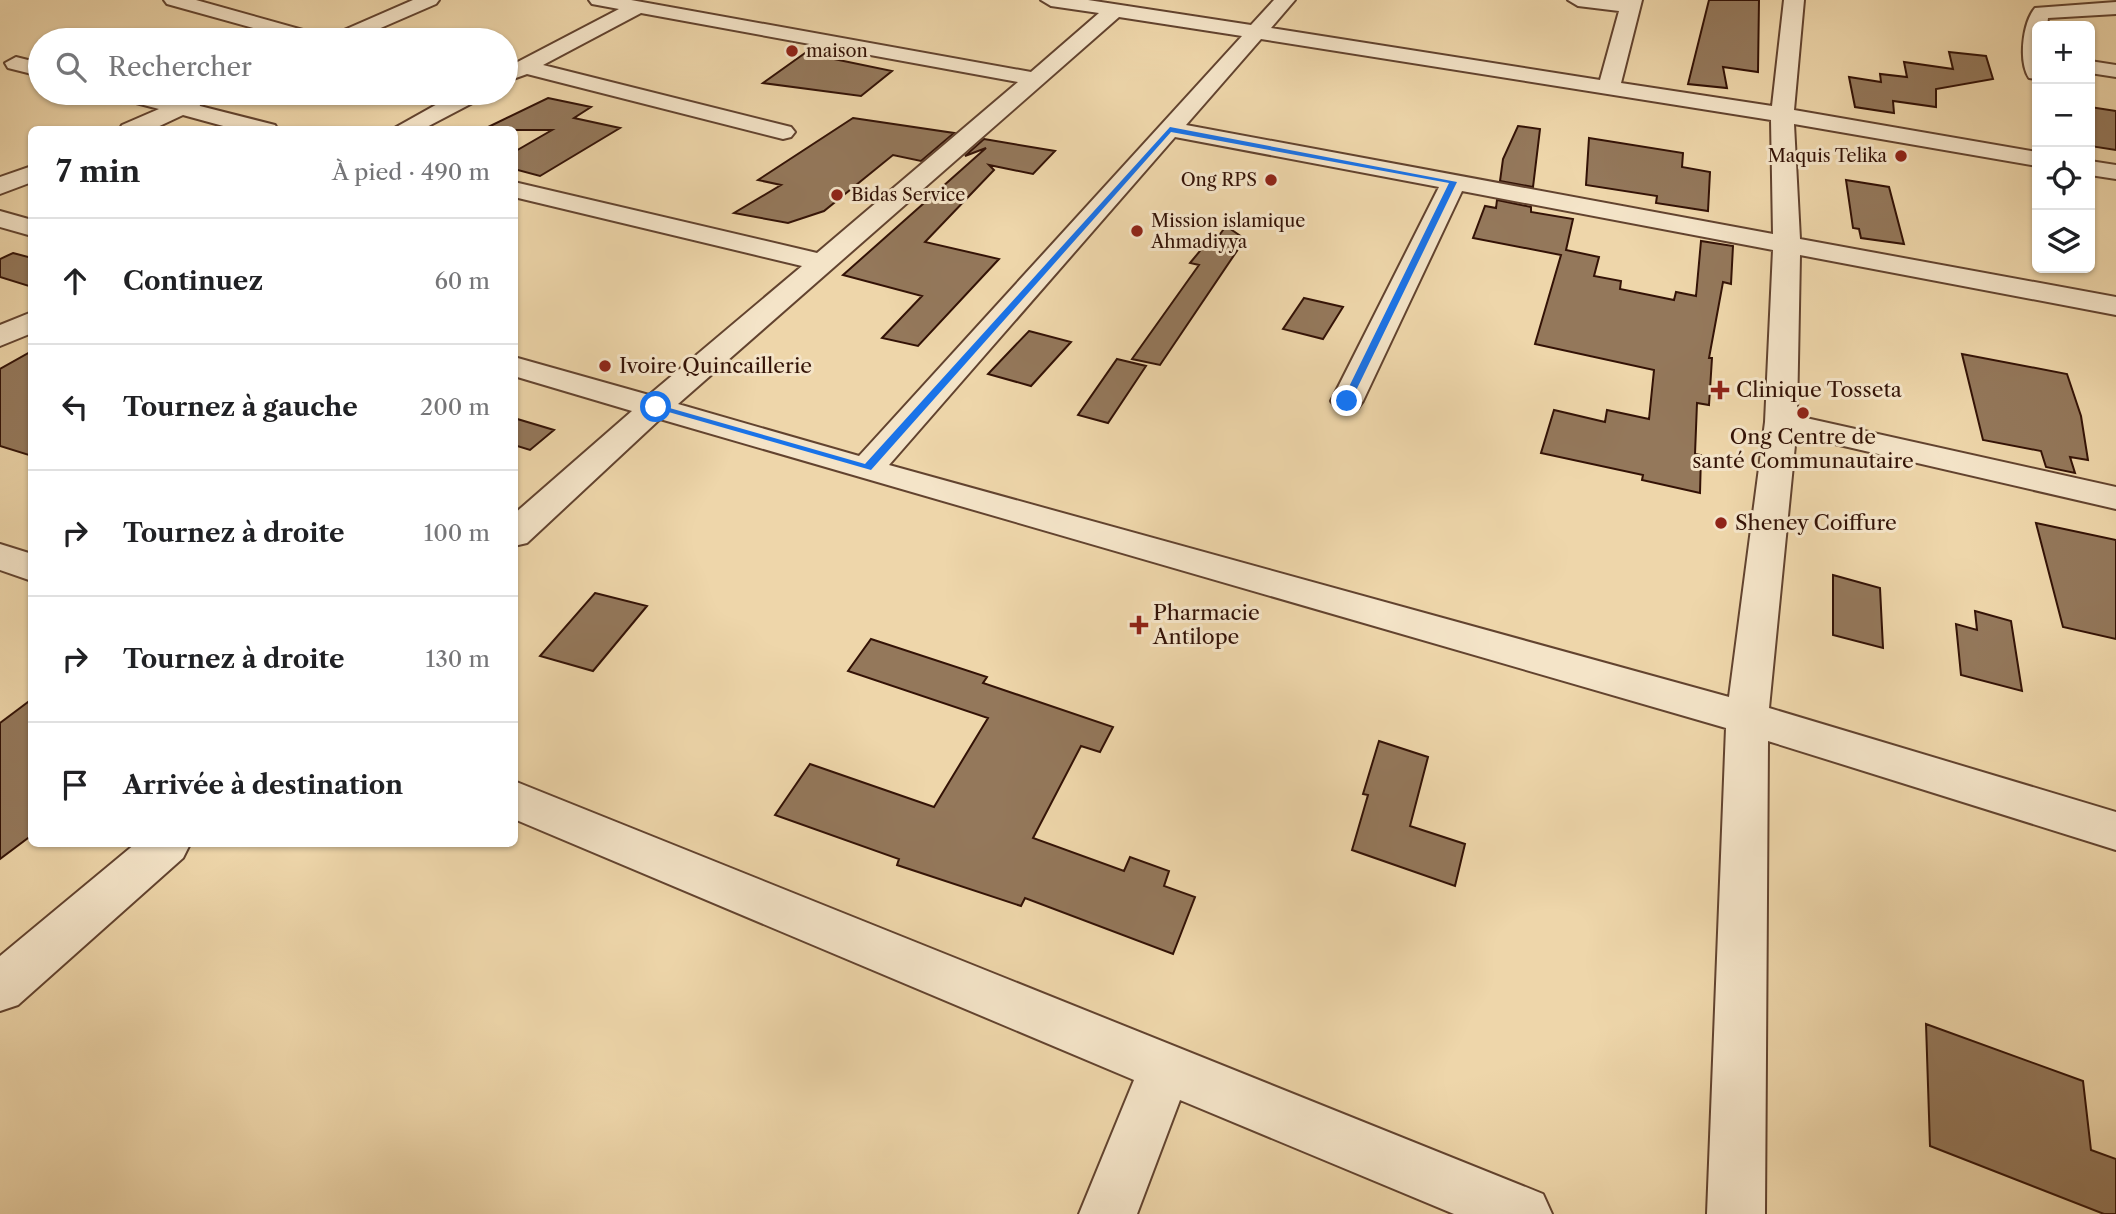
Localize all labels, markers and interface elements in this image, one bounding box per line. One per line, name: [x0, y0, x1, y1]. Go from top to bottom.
map controls: [2032, 21, 2095, 273]
button: +: [2032, 21, 2095, 84]
search box: [28, 28, 518, 105]
place label: maison: [806, 40, 868, 62]
marker: maison: [784, 43, 800, 59]
icon: search: [52, 48, 90, 86]
text: Rechercher: [108, 51, 252, 83]
button: −: [2032, 84, 2095, 147]
place label: Maquis Telika: [1768, 145, 1887, 167]
button: locate: [2032, 147, 2095, 210]
marker: Maquis Telika: [1893, 148, 1909, 164]
text: 7 min: [56, 153, 140, 190]
text: À pied · 490 m: [332, 158, 490, 186]
place label: Ong RPS: [1181, 169, 1257, 191]
marker: Ong RPS: [1263, 172, 1279, 188]
place label: Bidas Service: [851, 184, 965, 206]
marker: Bidas Service: [829, 187, 845, 203]
place label: Mission islamique Ahmadiyya: [1150, 210, 1305, 253]
button: layers: [2032, 210, 2095, 273]
marker: Mission islamique Ahmadiyya: [1129, 223, 1145, 239]
icon: ahead: [56, 262, 94, 300]
text: Continuez: [123, 265, 263, 297]
text: 60 m: [434, 267, 490, 295]
place label: Ivoire Quincaillerie: [619, 353, 812, 378]
marker: Ivoire Quincaillerie: [597, 358, 613, 374]
place label: Clinique Tosseta: [1736, 377, 1903, 402]
marker: Clinique Tosseta: [1710, 380, 1730, 400]
route end: [1331, 385, 1362, 416]
icon: left: [56, 388, 94, 426]
text: Tournez à gauche: [123, 391, 358, 423]
route start: [640, 391, 671, 422]
text: 200 m: [420, 393, 490, 421]
marker: Ong Centre de santé Communautaire: [1795, 405, 1811, 421]
place label: Ong Centre de santé Communautaire: [1692, 424, 1914, 473]
place label: Sheney Coiffure: [1735, 510, 1897, 535]
icon: right: [56, 514, 94, 552]
marker: Sheney Coiffure: [1713, 515, 1729, 531]
text: Tournez à droite: [123, 517, 345, 549]
text: 100 m: [424, 519, 490, 547]
place label: Pharmacie Antilope: [1152, 600, 1260, 649]
marker: Pharmacie Antilope: [1131, 617, 1147, 633]
icon: right: [56, 640, 94, 678]
text: Tournez à droite: [123, 643, 345, 675]
text: 130 m: [426, 645, 490, 673]
icon: arrive: [56, 766, 94, 804]
text: Arrivée à destination: [123, 769, 403, 801]

